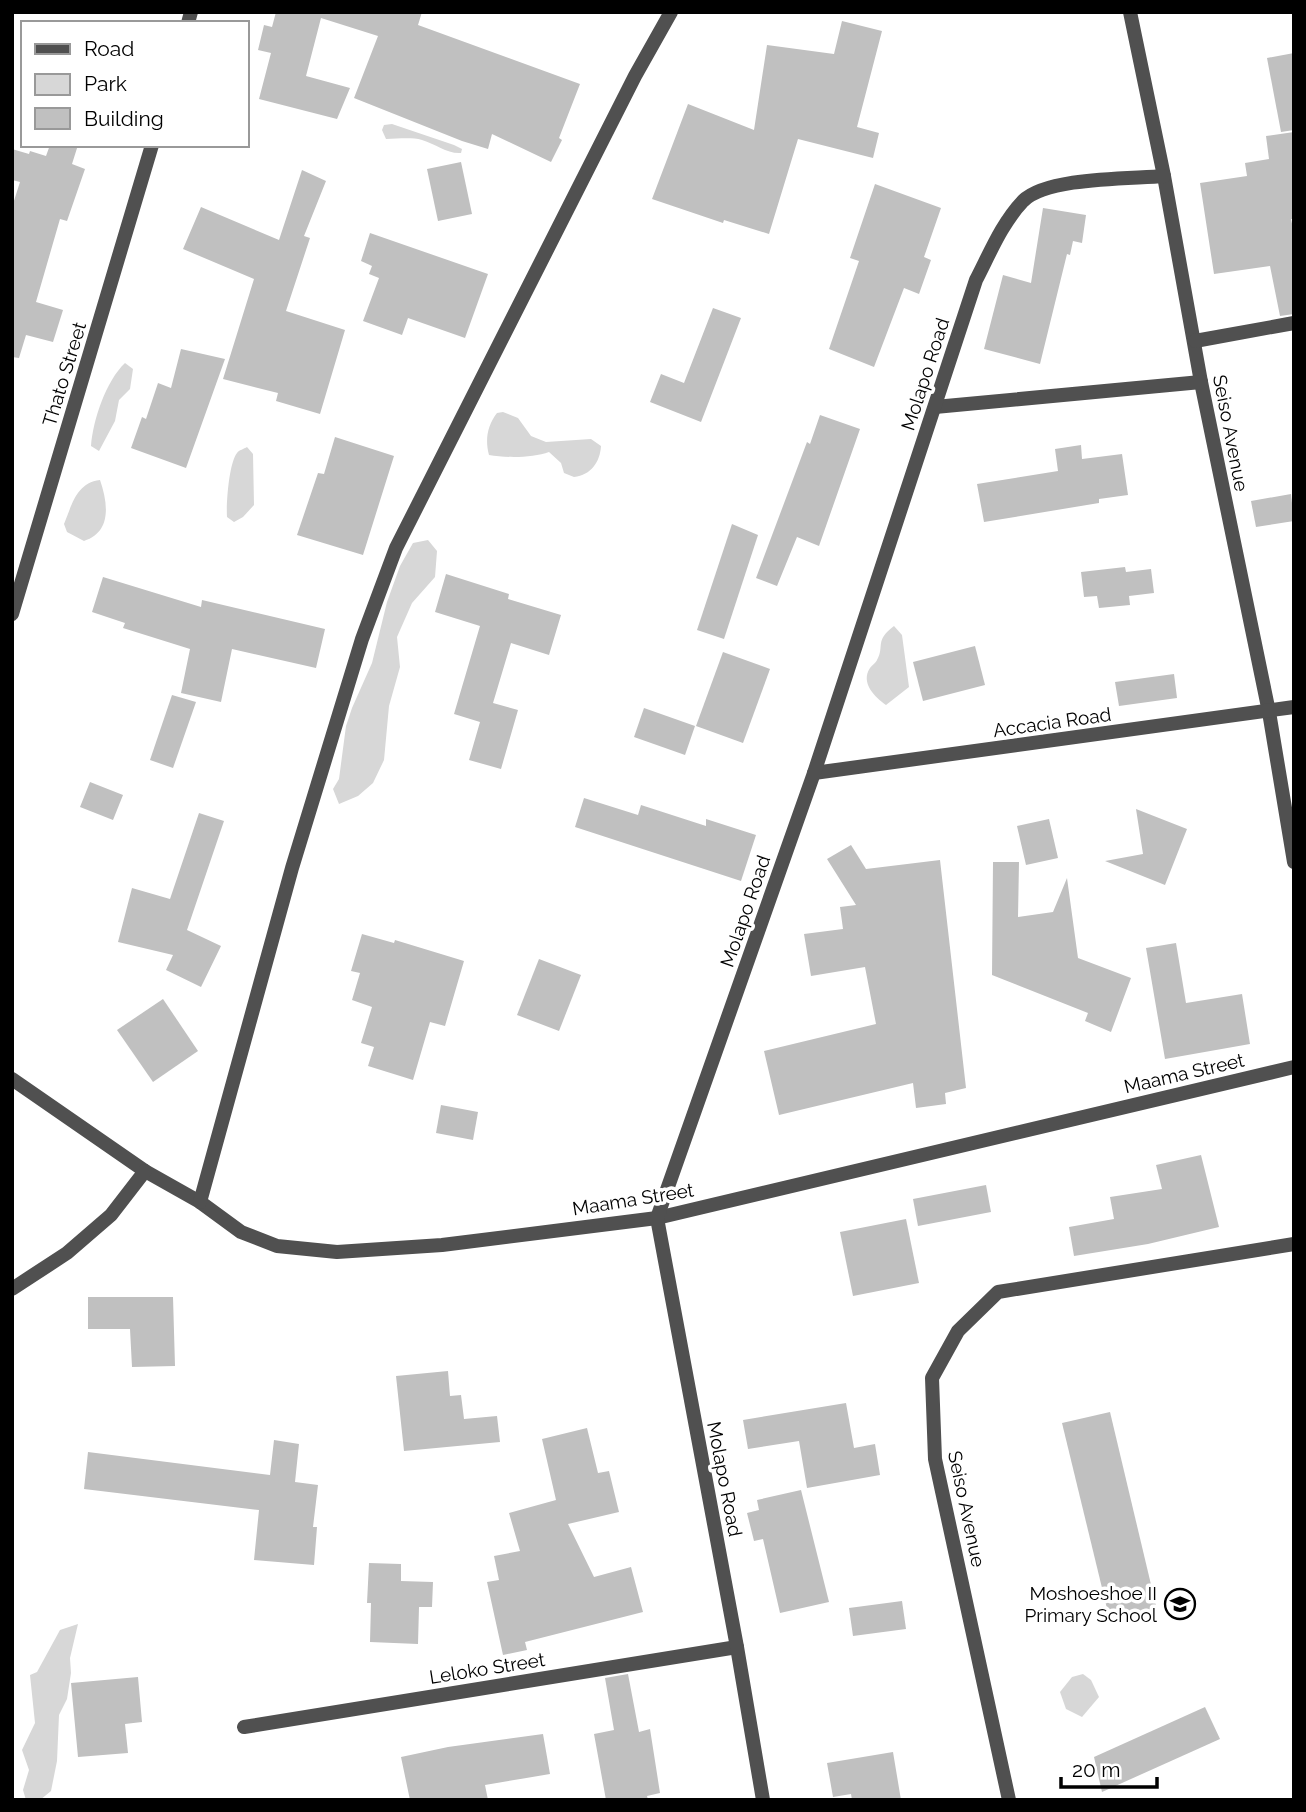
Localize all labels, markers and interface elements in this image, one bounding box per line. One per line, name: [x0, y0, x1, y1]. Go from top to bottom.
legend: [21, 21, 248, 147]
text: Road: [84, 36, 134, 61]
text: Park: [84, 71, 127, 96]
text: Building: [84, 106, 164, 131]
street label: Molapo Road: [896, 315, 954, 433]
street label: Thato Street: [38, 319, 90, 429]
street label: Seiso Avenue: [1209, 373, 1253, 493]
street label: Accacia Road: [992, 703, 1112, 741]
street label: Molapo Road: [716, 852, 774, 970]
street label: Maama Street: [1122, 1048, 1247, 1098]
street label: Maama Street: [571, 1178, 696, 1219]
street label: Molapo Road: [703, 1420, 747, 1538]
street label: Seiso Avenue: [944, 1449, 990, 1569]
place label: Moshoeshoe II Primary School: [1024, 1582, 1158, 1626]
school or university icon: Moshoeshoe II Primary School: [1163, 1587, 1197, 1621]
street label: Leloko Street: [428, 1648, 547, 1688]
scale bar: [1061, 1745, 1157, 1789]
text: 20 m: [1072, 1757, 1120, 1782]

